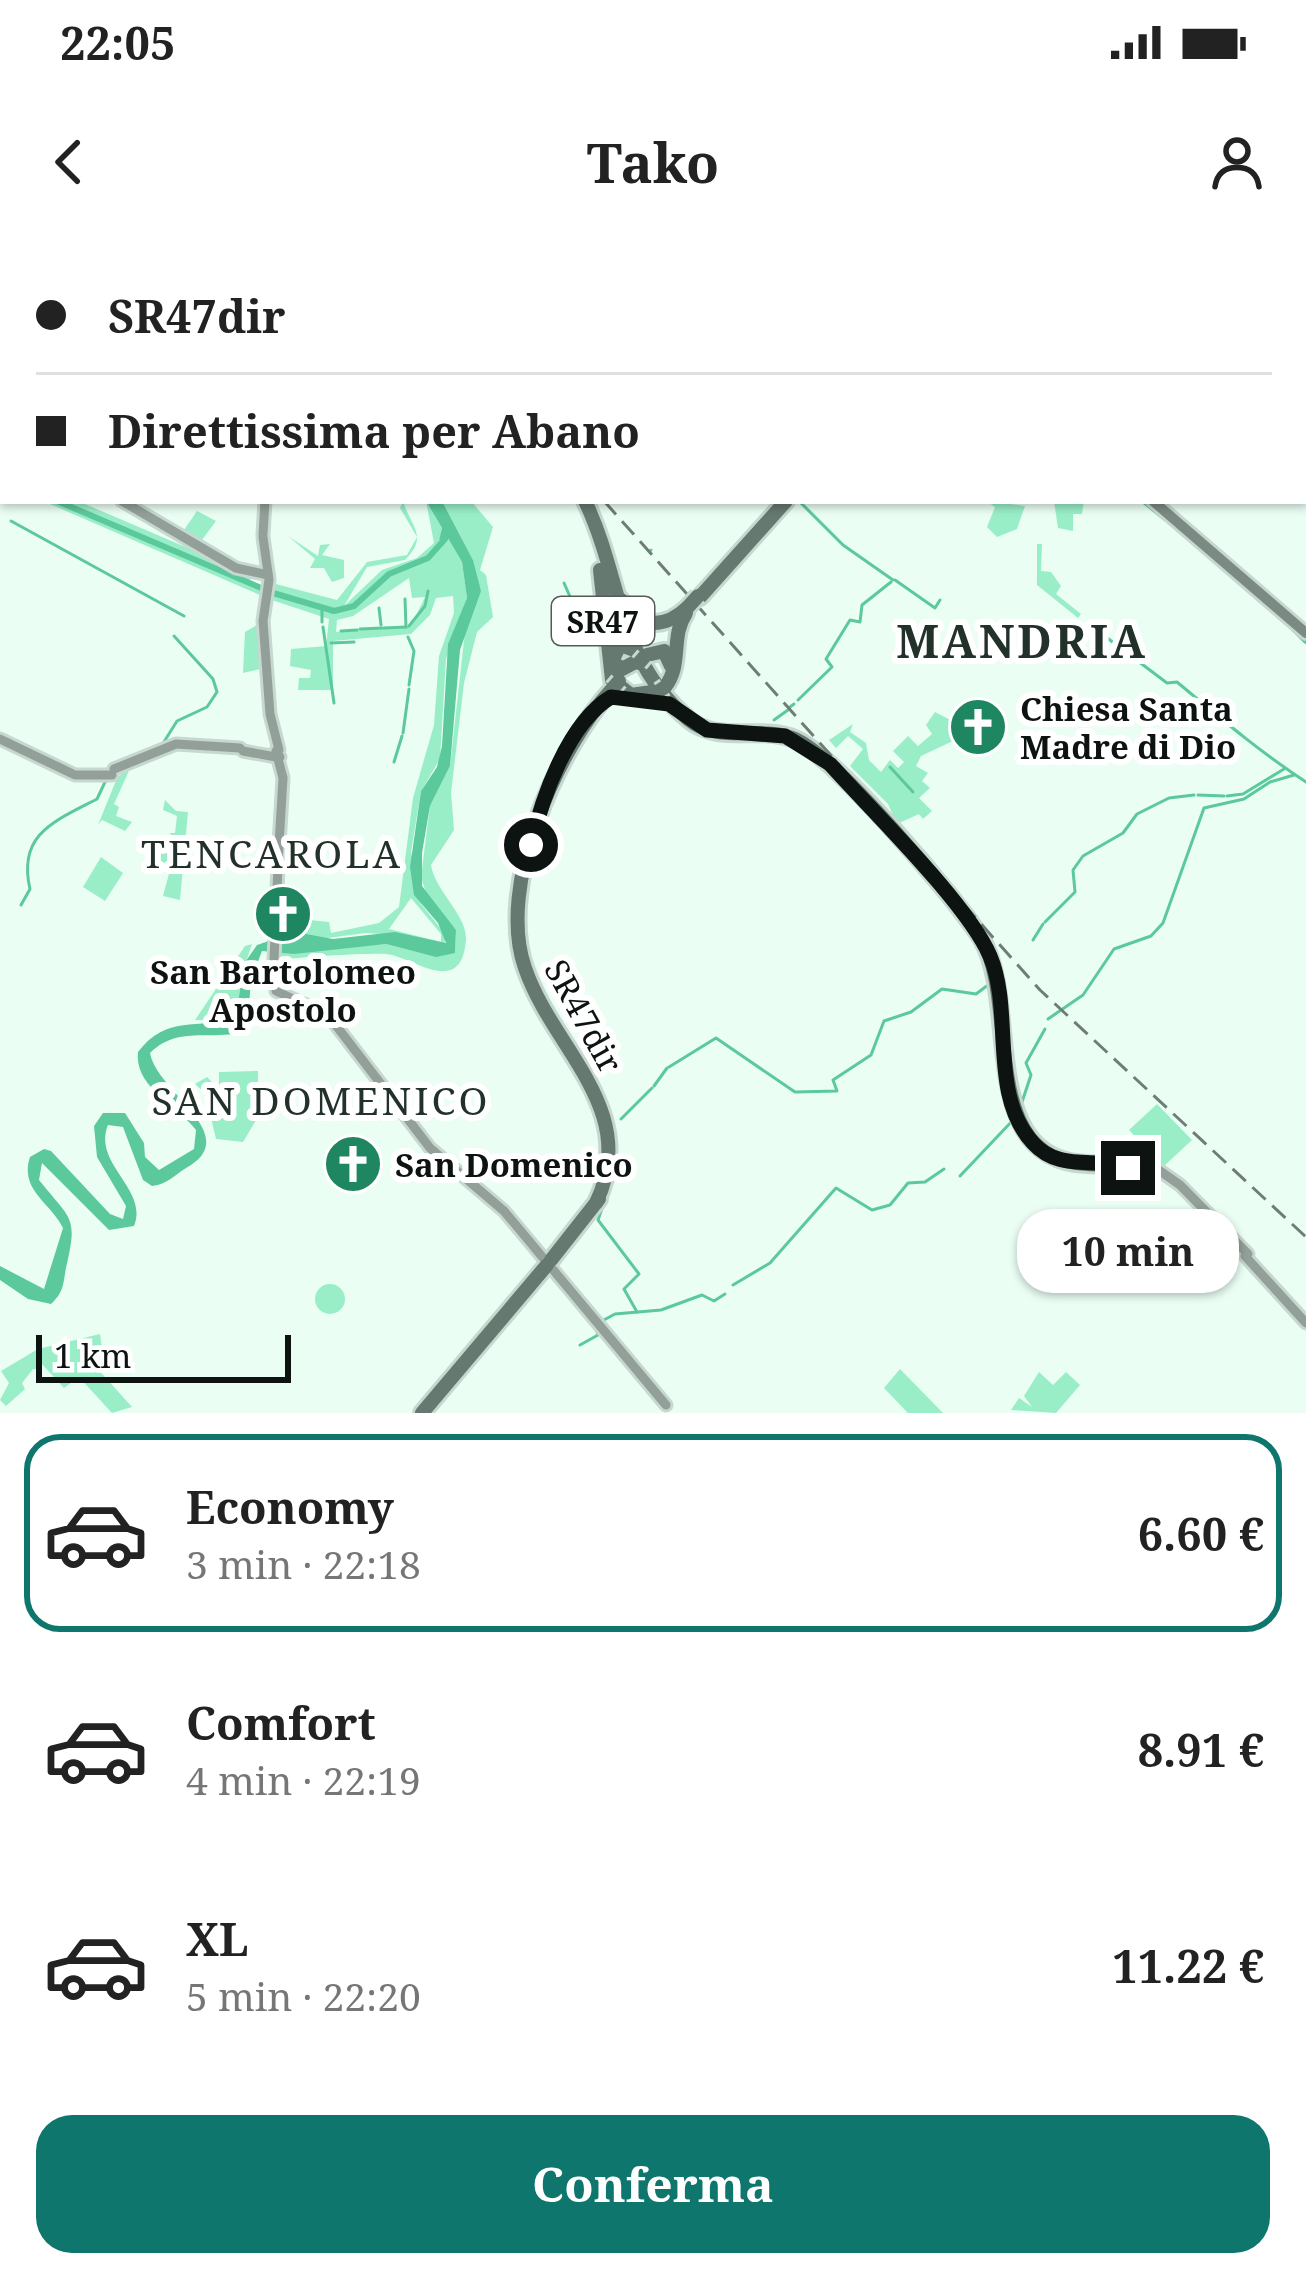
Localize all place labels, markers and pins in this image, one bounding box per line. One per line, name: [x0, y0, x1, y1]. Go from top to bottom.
place label: Chiesa Santa Madre di Dio: [1020, 686, 1236, 769]
church icon: Chiesa Santa Madre di Dio: [947, 696, 1009, 758]
church icon: San Bartolomeo Apostolo: [252, 883, 314, 945]
place label: San Bartolomeo Apostolo: [150, 949, 416, 1032]
church icon: San Domenico: [322, 1133, 384, 1195]
place label: San Domenico: [395, 1142, 633, 1187]

